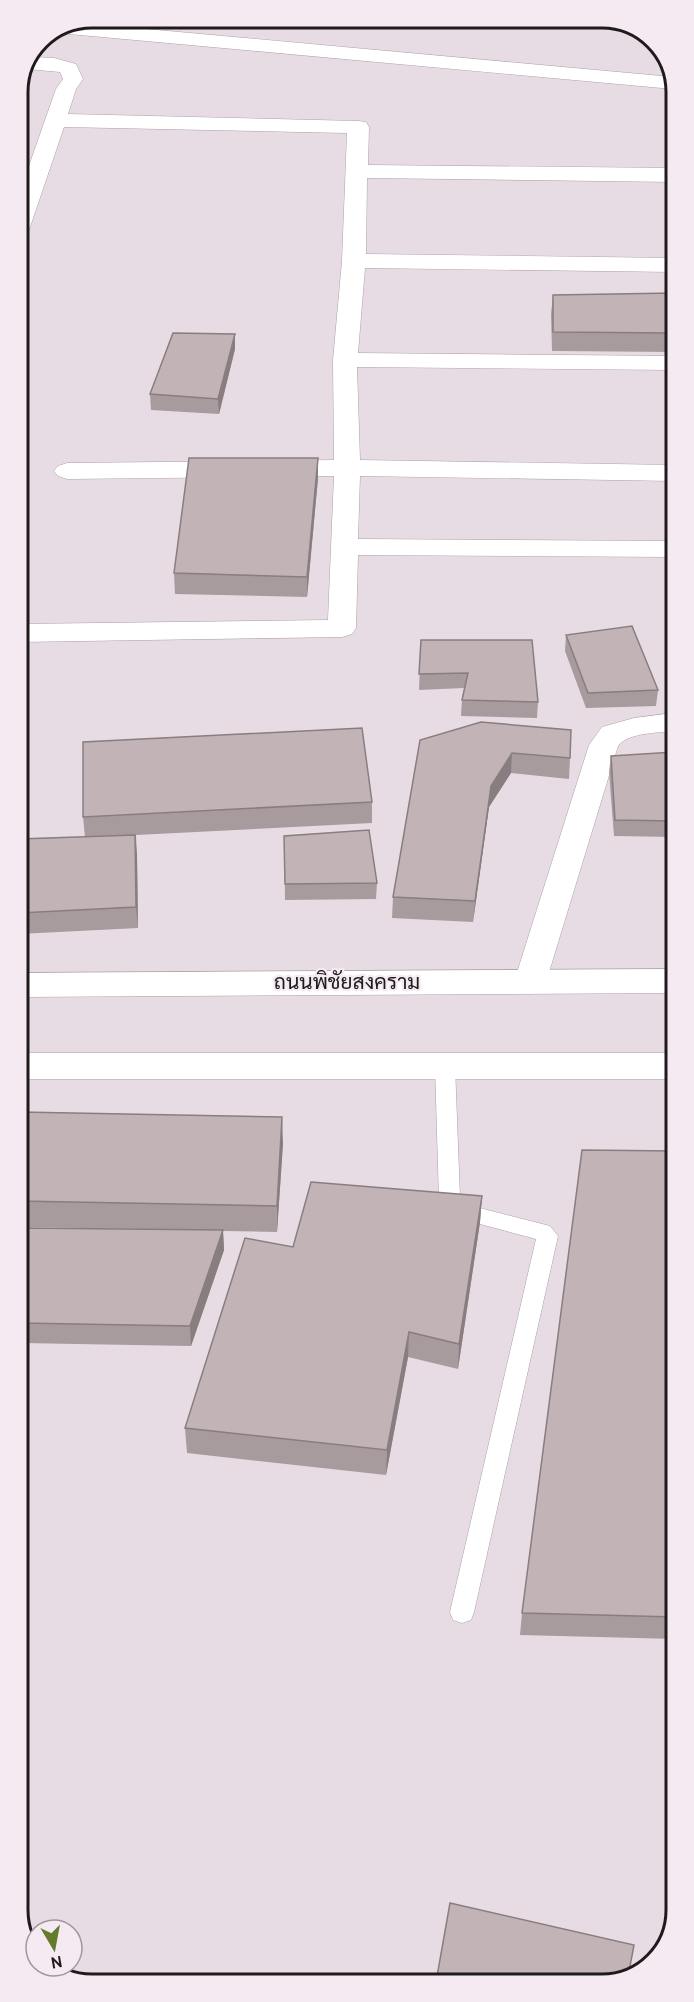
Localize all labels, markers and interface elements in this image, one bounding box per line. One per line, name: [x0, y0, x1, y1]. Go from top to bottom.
street label: ถนนพิชัยสงคราม: [274, 970, 420, 997]
north arrow: [24, 1918, 84, 1978]
text: N: [49, 1950, 64, 1972]

